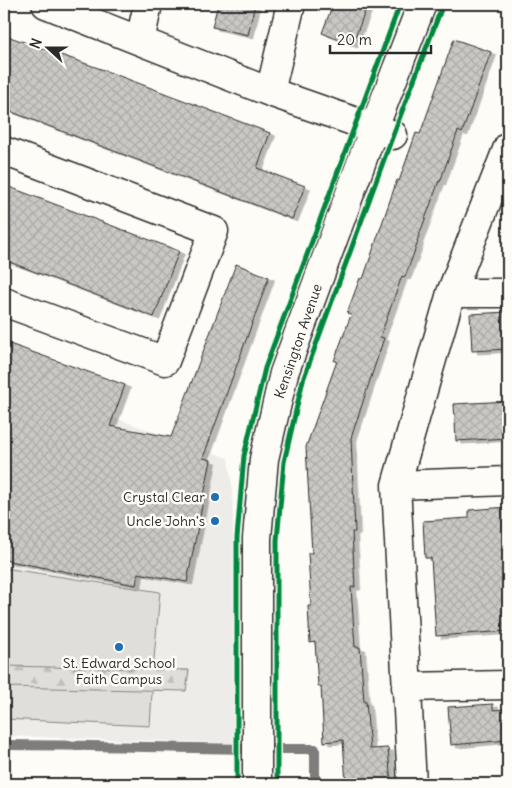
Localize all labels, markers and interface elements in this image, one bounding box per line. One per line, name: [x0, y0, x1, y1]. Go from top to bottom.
north arrow: [22, 22, 72, 72]
scale bar: [330, 22, 431, 54]
text: 20 m: [337, 30, 372, 49]
text: N: [26, 36, 46, 51]
street label: Kensington Avenue: [270, 281, 326, 401]
place label: Crystal Clear: [123, 488, 205, 506]
marker: Crystal Clear: [209, 491, 221, 503]
place label: Uncle John's: [126, 512, 205, 530]
marker: Uncle John's: [209, 515, 221, 527]
marker: St. Edward School Faith Campus: [113, 641, 125, 653]
place label: St. Edward School Faith Campus: [63, 654, 175, 688]

